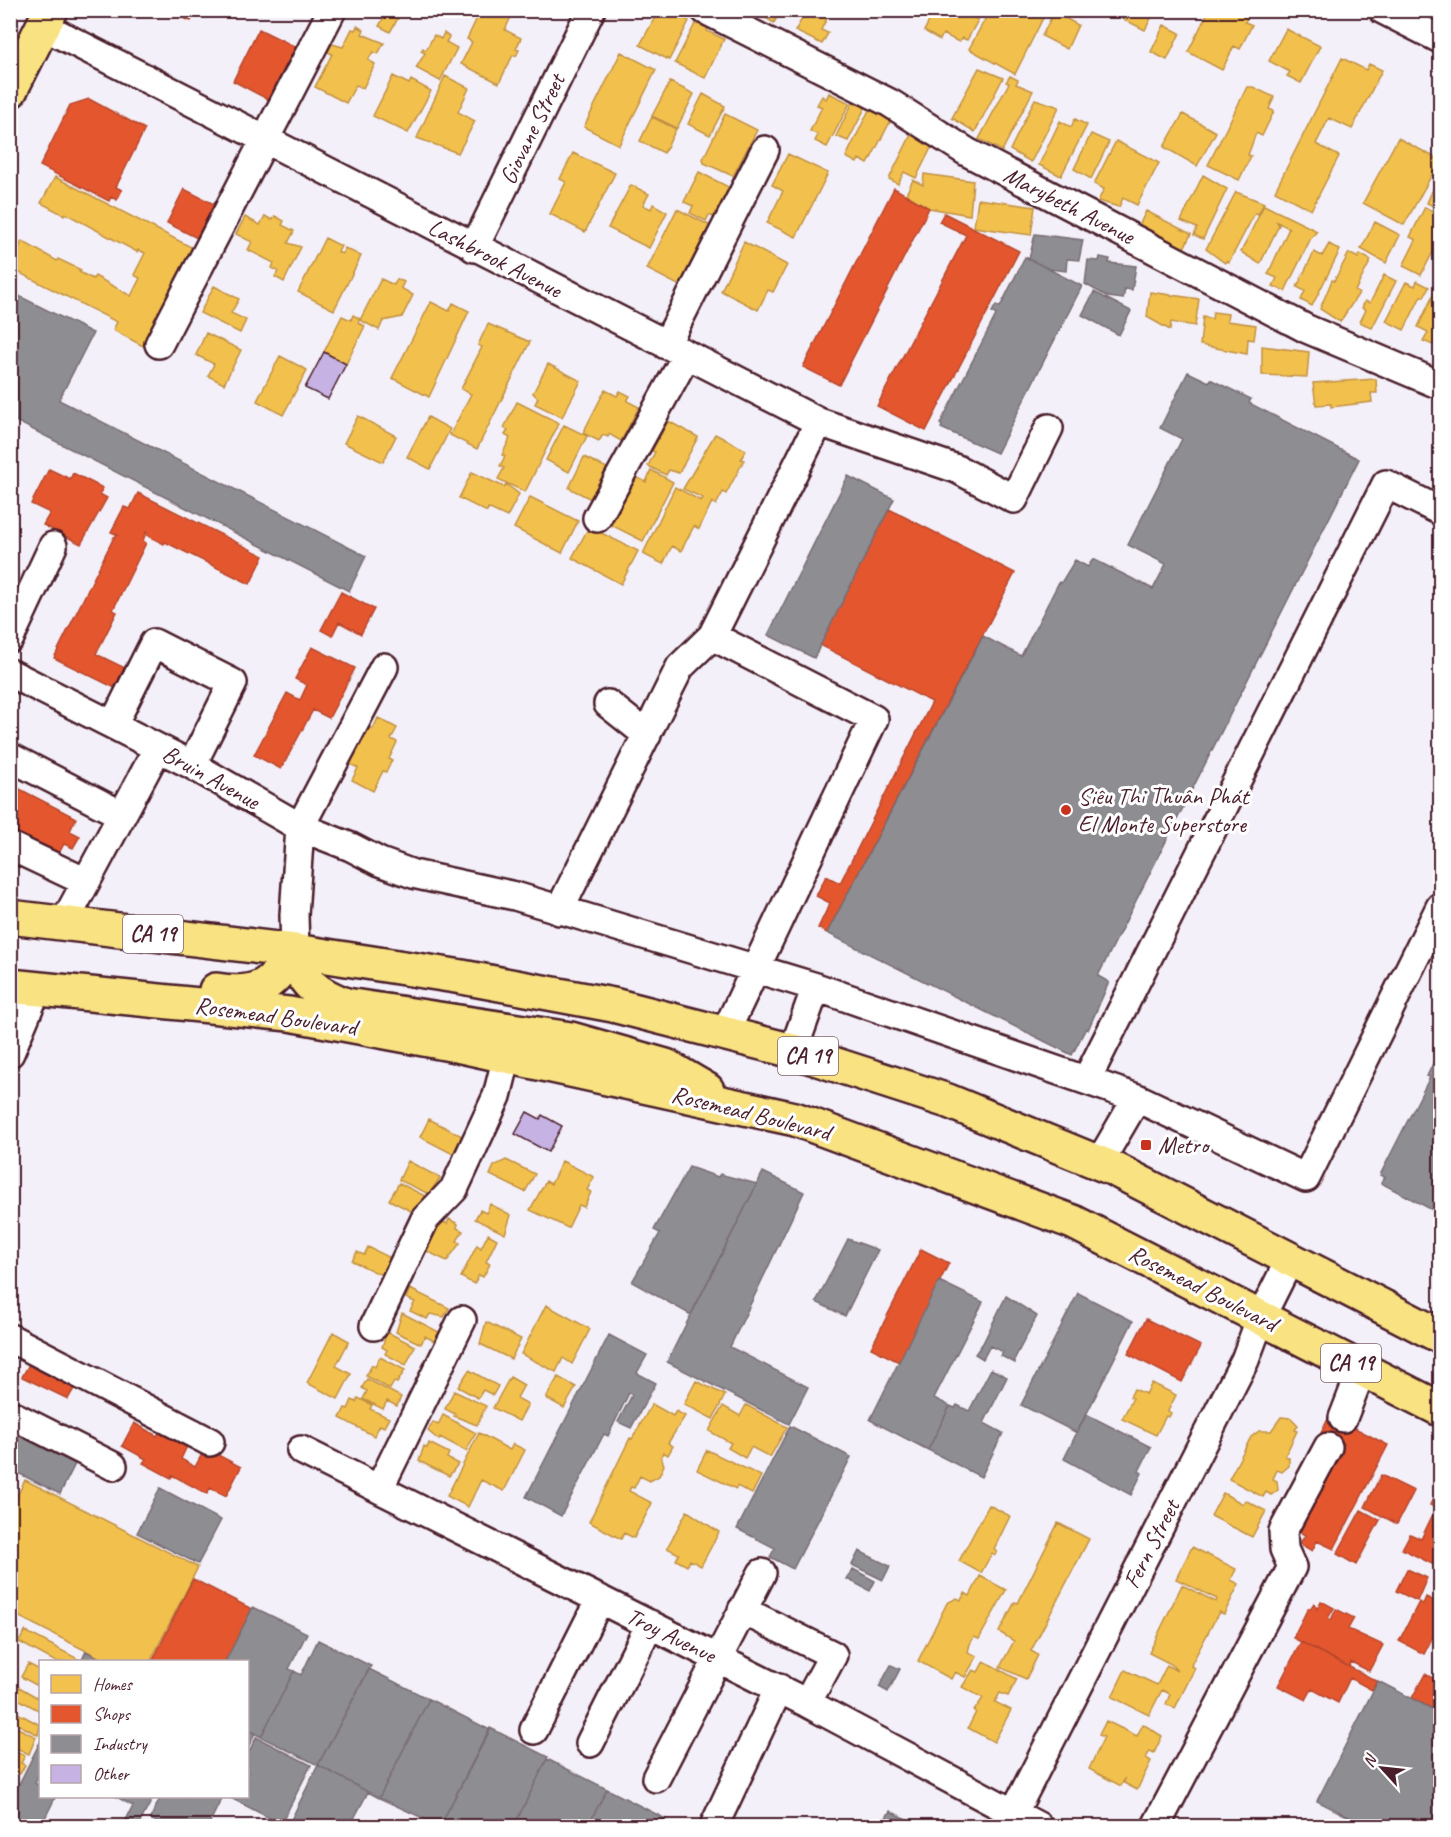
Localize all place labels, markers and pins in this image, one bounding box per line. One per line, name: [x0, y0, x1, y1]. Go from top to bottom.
place label: Siêu Thi Thuân Phát El Monte Superstore: [1078, 781, 1250, 839]
marker: Siêu Thi Thuân Phát El Monte Superstore: [1059, 803, 1073, 817]
place label: Metro: [1158, 1130, 1211, 1160]
marker: Metro: [1139, 1138, 1153, 1152]

